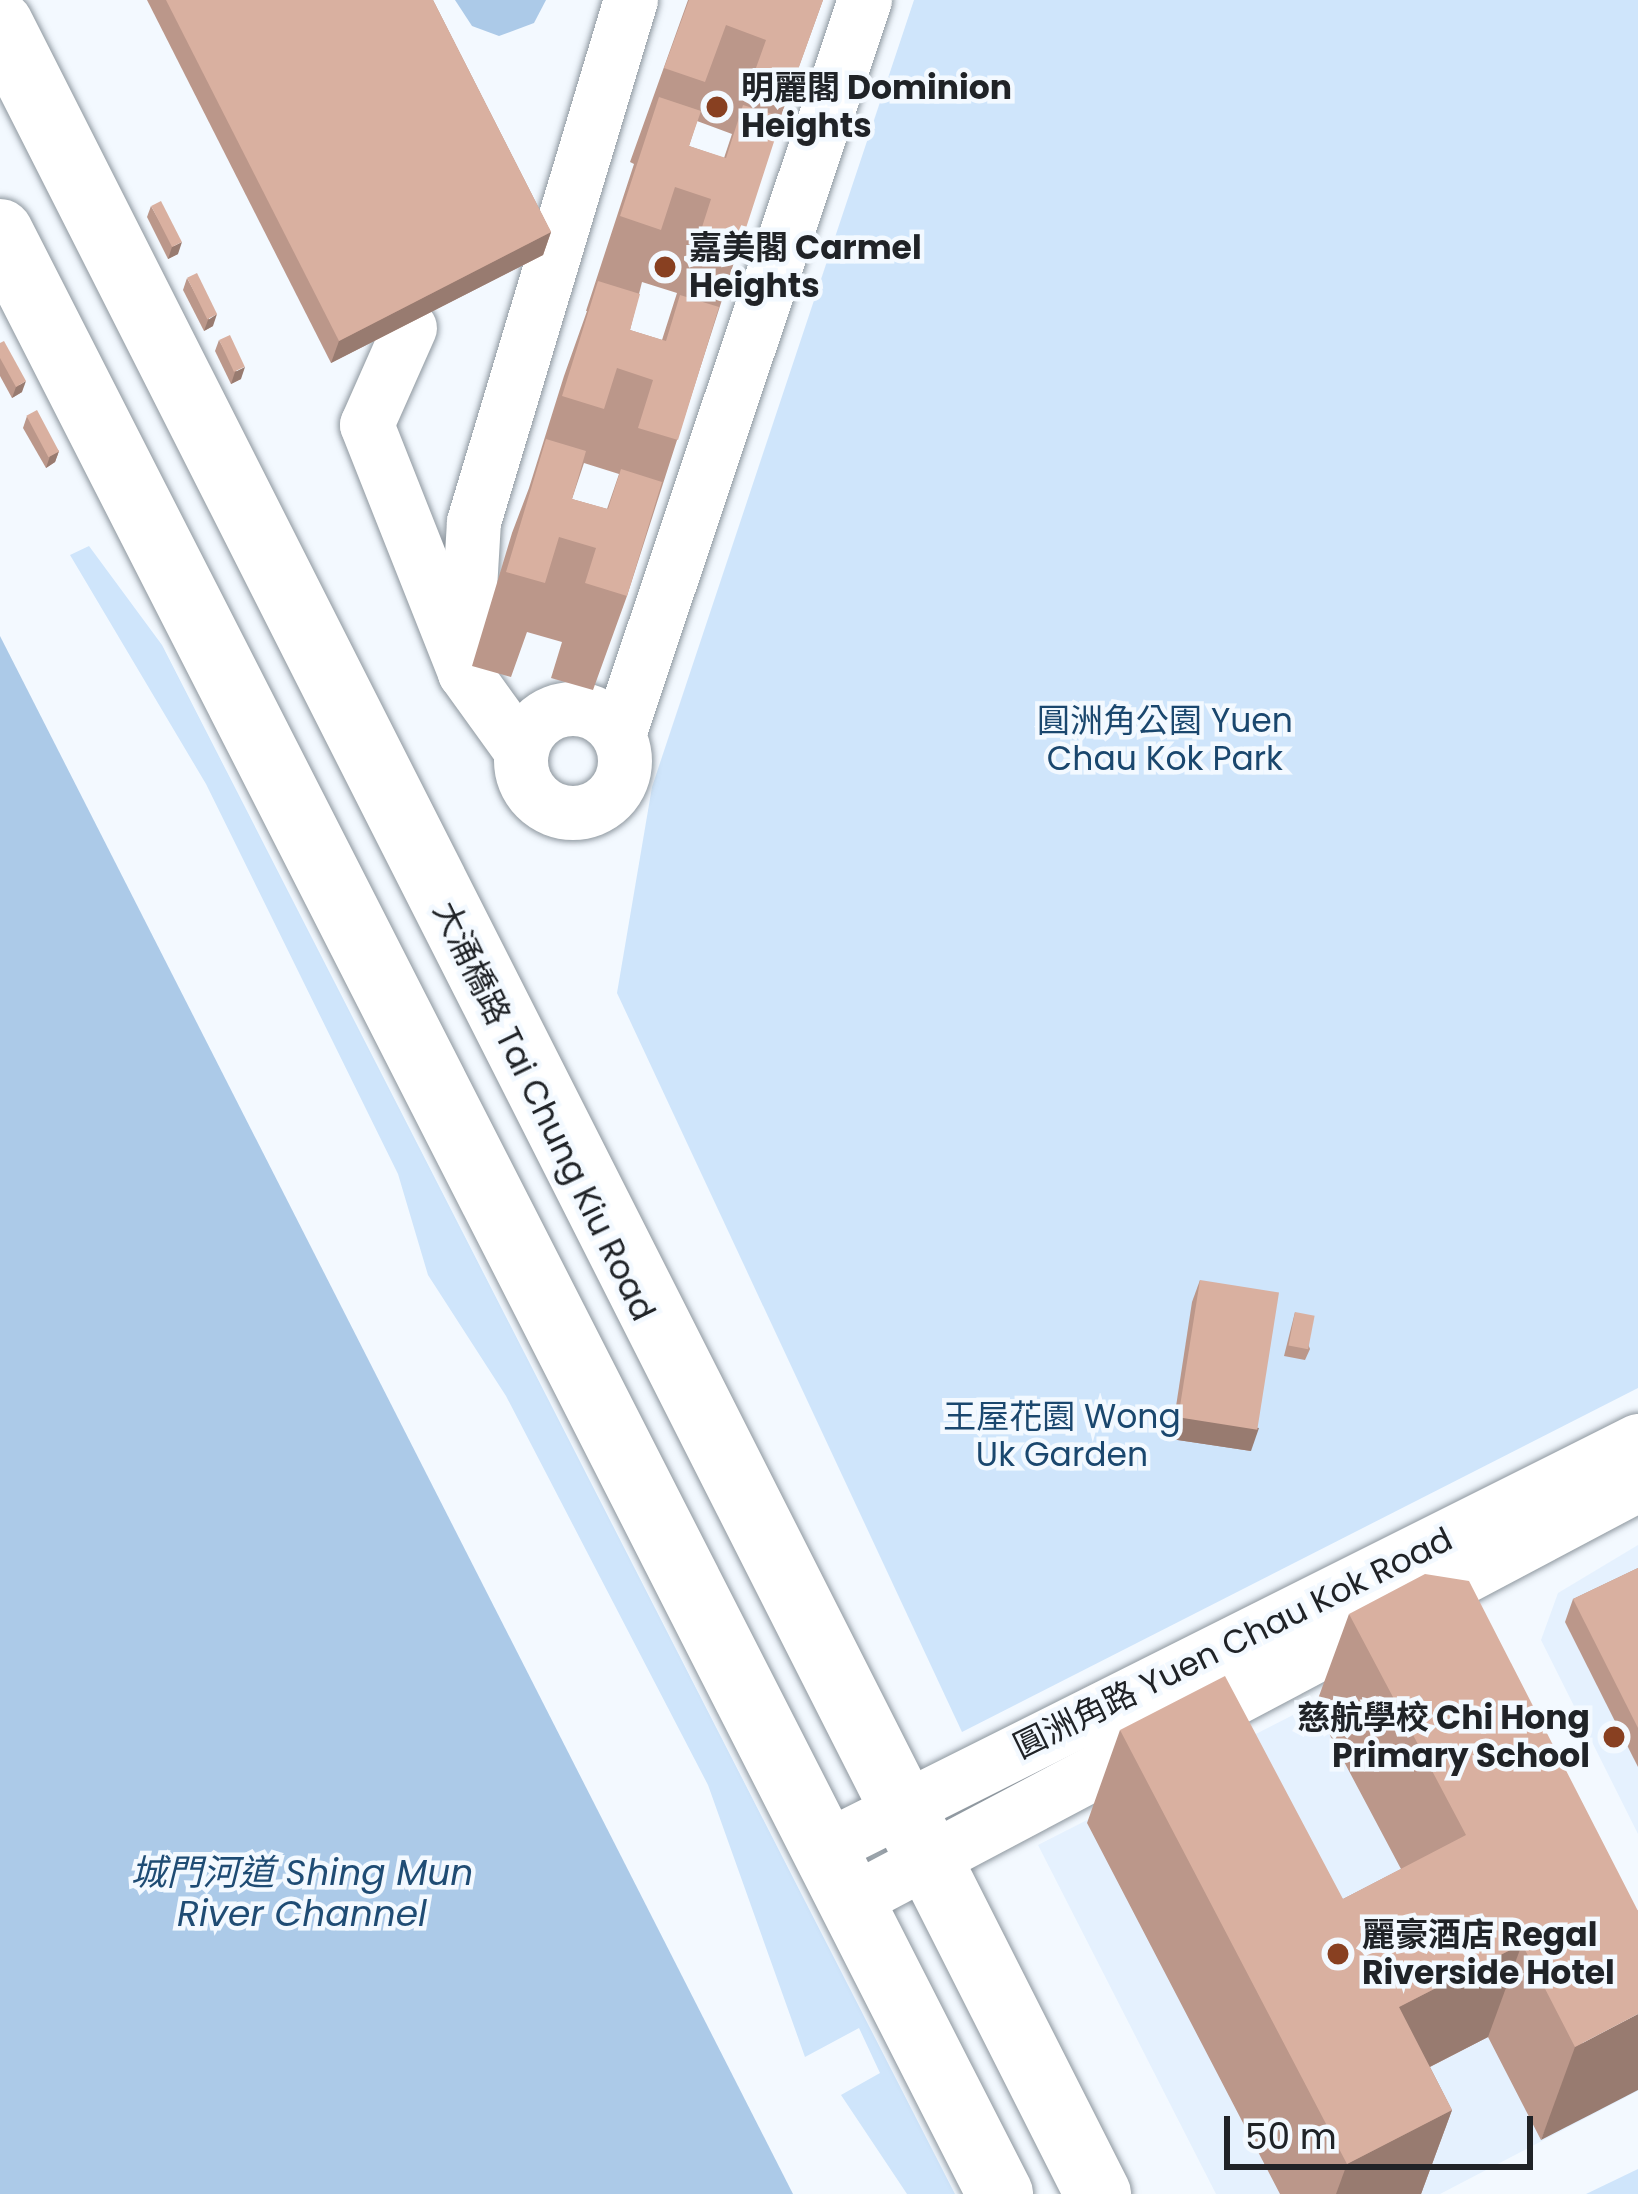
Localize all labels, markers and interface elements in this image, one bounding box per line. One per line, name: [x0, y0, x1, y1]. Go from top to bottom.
place label: 明麗閣 Dominion Heights: [741, 68, 1012, 146]
marker: 明麗閣 Dominion Heights: [704, 94, 730, 120]
place label: 嘉美閣 Carmel Heights: [689, 228, 922, 306]
marker: 嘉美閣 Carmel Heights: [652, 254, 678, 280]
park label: 圓洲角公園 Yuen Chau Kok Park: [1037, 701, 1293, 779]
street label: 大涌橋路 Tai Chung Kiu Road: [425, 895, 663, 1327]
park label: 王屋花園 Wong Uk Garden: [943, 1397, 1181, 1475]
street label: 圓洲角路 Yuen Chau Kok Road: [1007, 1519, 1459, 1767]
place label: 慈航學校 Chi Hong Primary School: [1297, 1698, 1590, 1776]
marker: 慈航學校 Chi Hong Primary School: [1601, 1724, 1627, 1750]
water label: 城門河道 Shing Mun River Channel: [131, 1850, 473, 1935]
place label: 麗豪酒店 Regal Riverside Hotel: [1362, 1915, 1615, 1993]
marker: 麗豪酒店 Regal Riverside Hotel: [1325, 1941, 1351, 1967]
scale bar: [1230, 2092, 1539, 2166]
text: 50 m: [1245, 2111, 1337, 2162]

